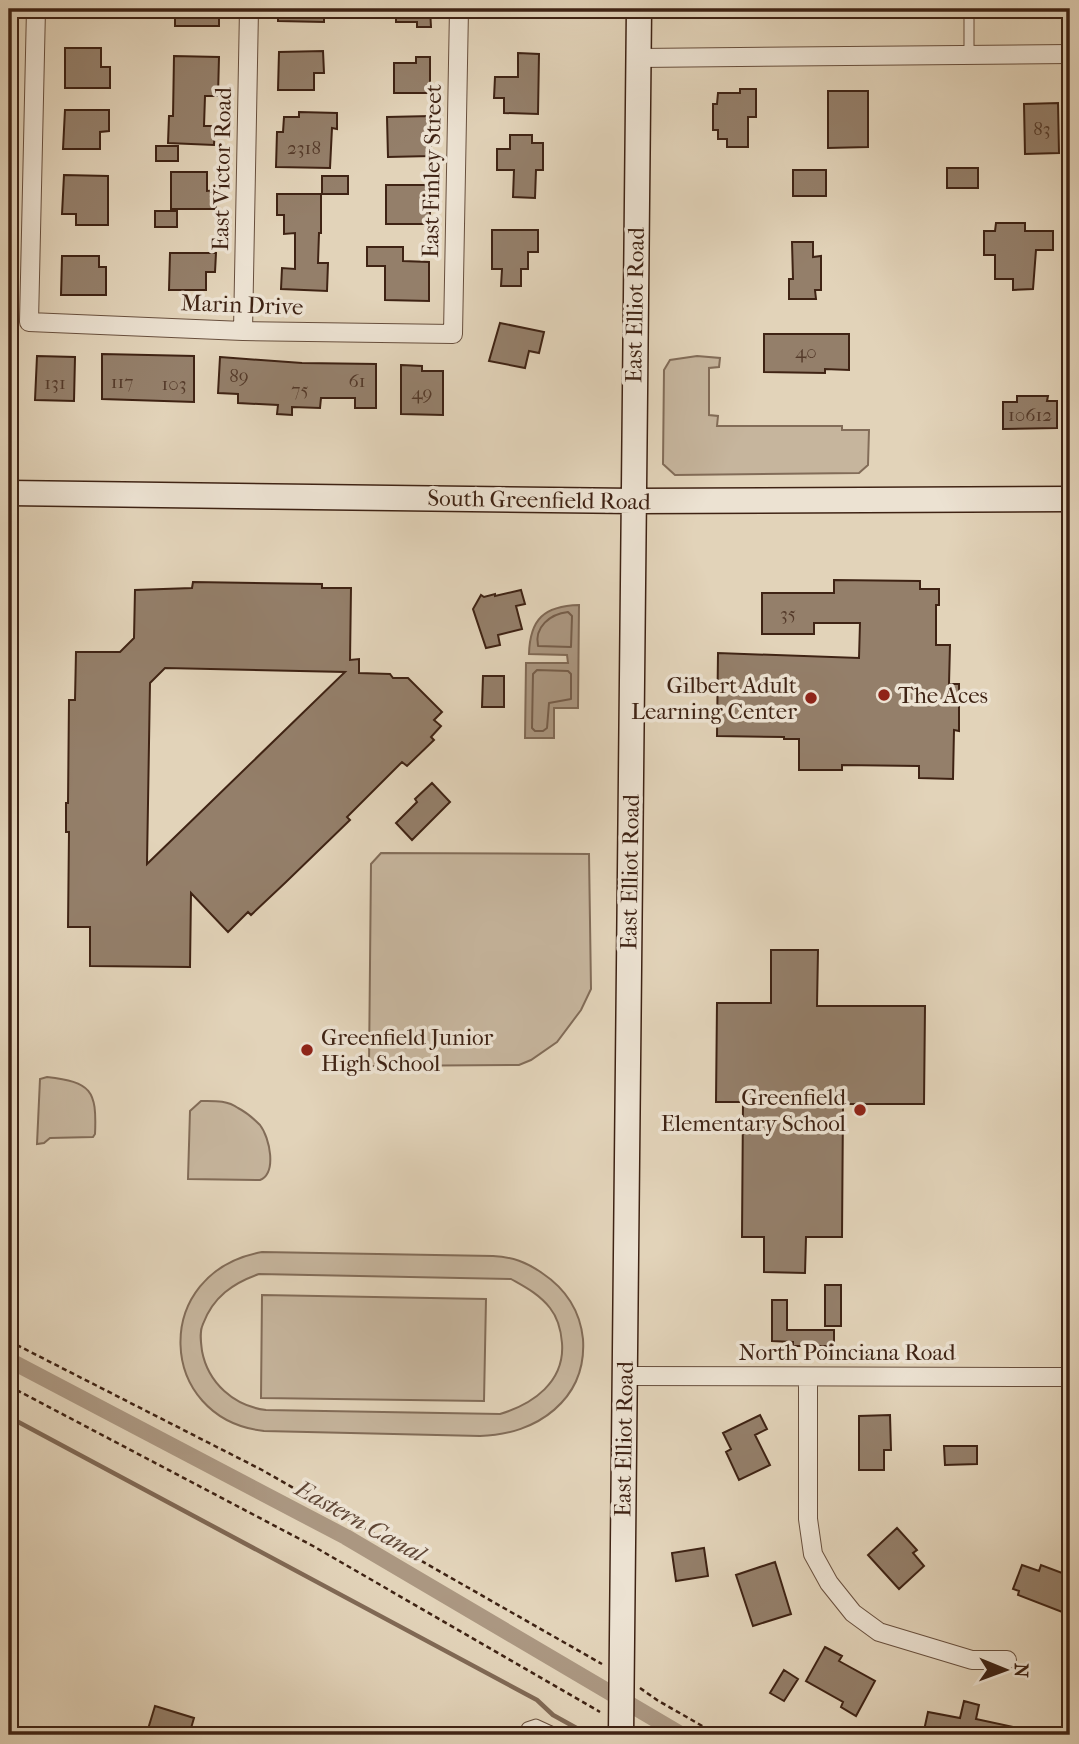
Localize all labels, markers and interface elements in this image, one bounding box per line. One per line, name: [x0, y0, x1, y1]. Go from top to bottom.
street label: East Finley Street: [417, 84, 447, 258]
street label: East Victor Road: [207, 86, 237, 251]
house number: 83: [1033, 118, 1051, 140]
house number: 2318: [287, 137, 321, 159]
street label: East Elliot Road: [620, 227, 650, 383]
street label: Marin Drive: [180, 289, 304, 321]
house number: 40: [795, 341, 817, 363]
house number: 89: [229, 365, 249, 387]
house number: 61: [349, 370, 365, 392]
house number: 117: [111, 371, 133, 393]
house number: 131: [44, 372, 66, 394]
house number: 103: [162, 373, 186, 395]
house number: 75: [291, 379, 309, 401]
house number: 49: [411, 382, 433, 404]
house number: 10612: [1008, 404, 1052, 426]
street label: South Greenfield Road: [427, 485, 651, 515]
house number: 35: [780, 603, 796, 625]
place label: Gilbert Adult Learning Center: [631, 672, 797, 725]
place label: The Aces: [898, 682, 988, 709]
marker: The Aces: [876, 687, 892, 703]
marker: Gilbert Adult Learning Center: [803, 690, 819, 706]
street label: East Elliot Road: [615, 794, 645, 950]
place label: Greenfield Junior High School: [321, 1024, 494, 1077]
marker: Greenfield Junior High School: [299, 1042, 315, 1058]
place label: Greenfield Elementary School: [661, 1084, 847, 1137]
marker: Greenfield Elementary School: [852, 1102, 868, 1118]
street label: North Poinciana Road: [738, 1339, 956, 1366]
street label: East Elliot Road: [609, 1361, 639, 1517]
water label: Eastern Canal: [289, 1473, 432, 1569]
north arrow: [970, 1636, 1040, 1706]
text: N: [1010, 1663, 1032, 1678]

